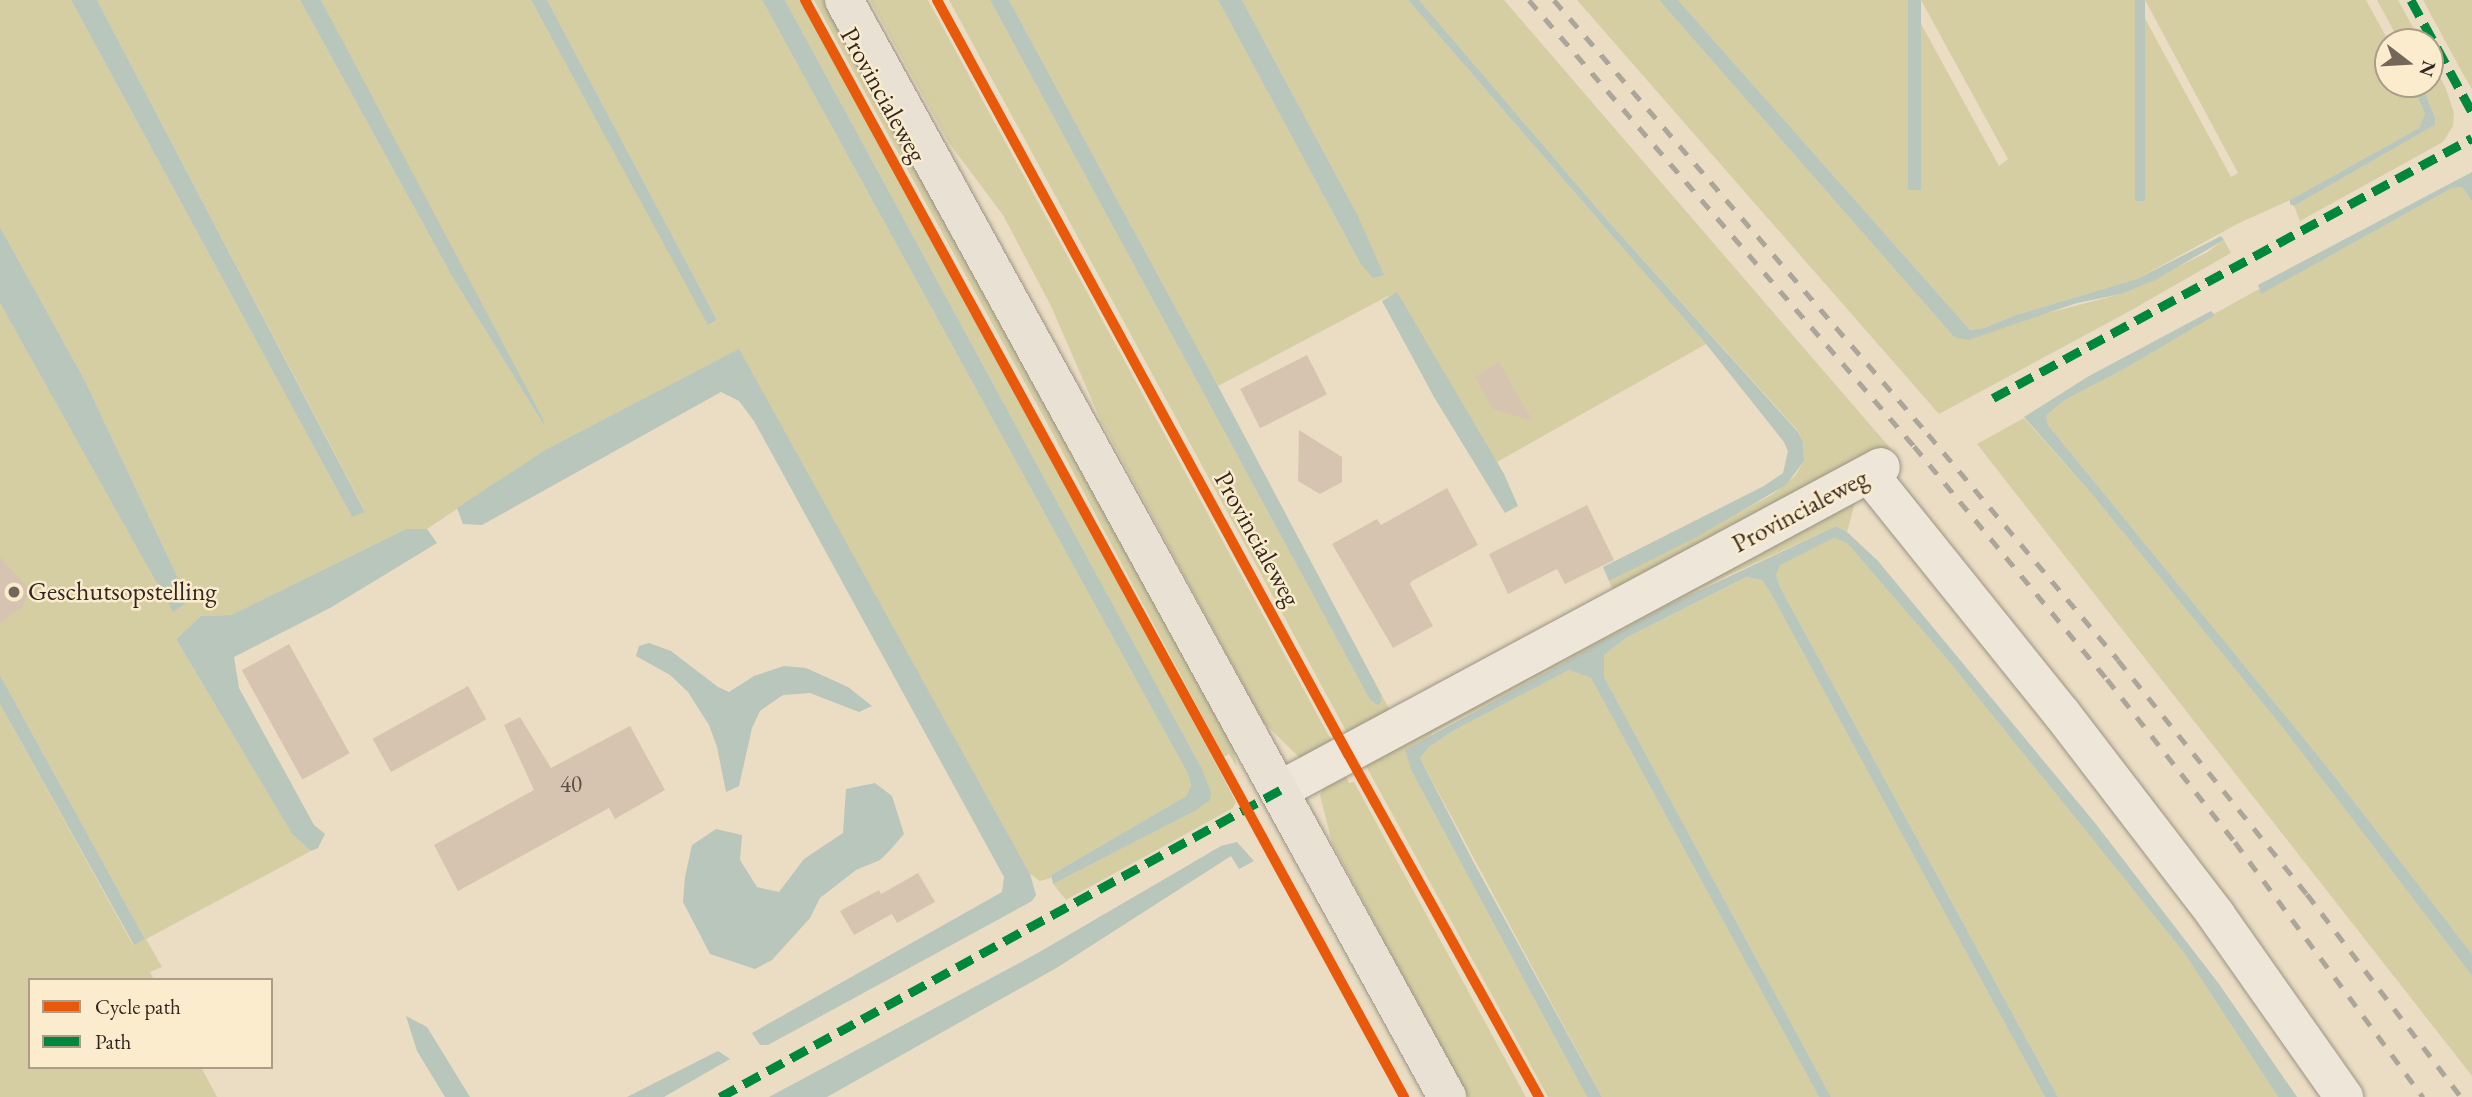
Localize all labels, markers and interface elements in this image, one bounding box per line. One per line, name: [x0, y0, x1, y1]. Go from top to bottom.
street label: Provincialeweg: [833, 22, 933, 168]
north arrow: [2374, 28, 2444, 98]
text: N: [2413, 58, 2442, 80]
street label: Provincialeweg: [1727, 462, 1873, 560]
street label: Provincialeweg: [1207, 466, 1307, 612]
place label: Geschutsopstelling: [28, 576, 217, 608]
marker: Geschutsopstelling: [6, 584, 22, 600]
house number: 40: [560, 770, 582, 798]
legend: [28, 978, 273, 1069]
text: Cycle path: [95, 993, 181, 1020]
text: Path: [95, 1028, 131, 1055]

